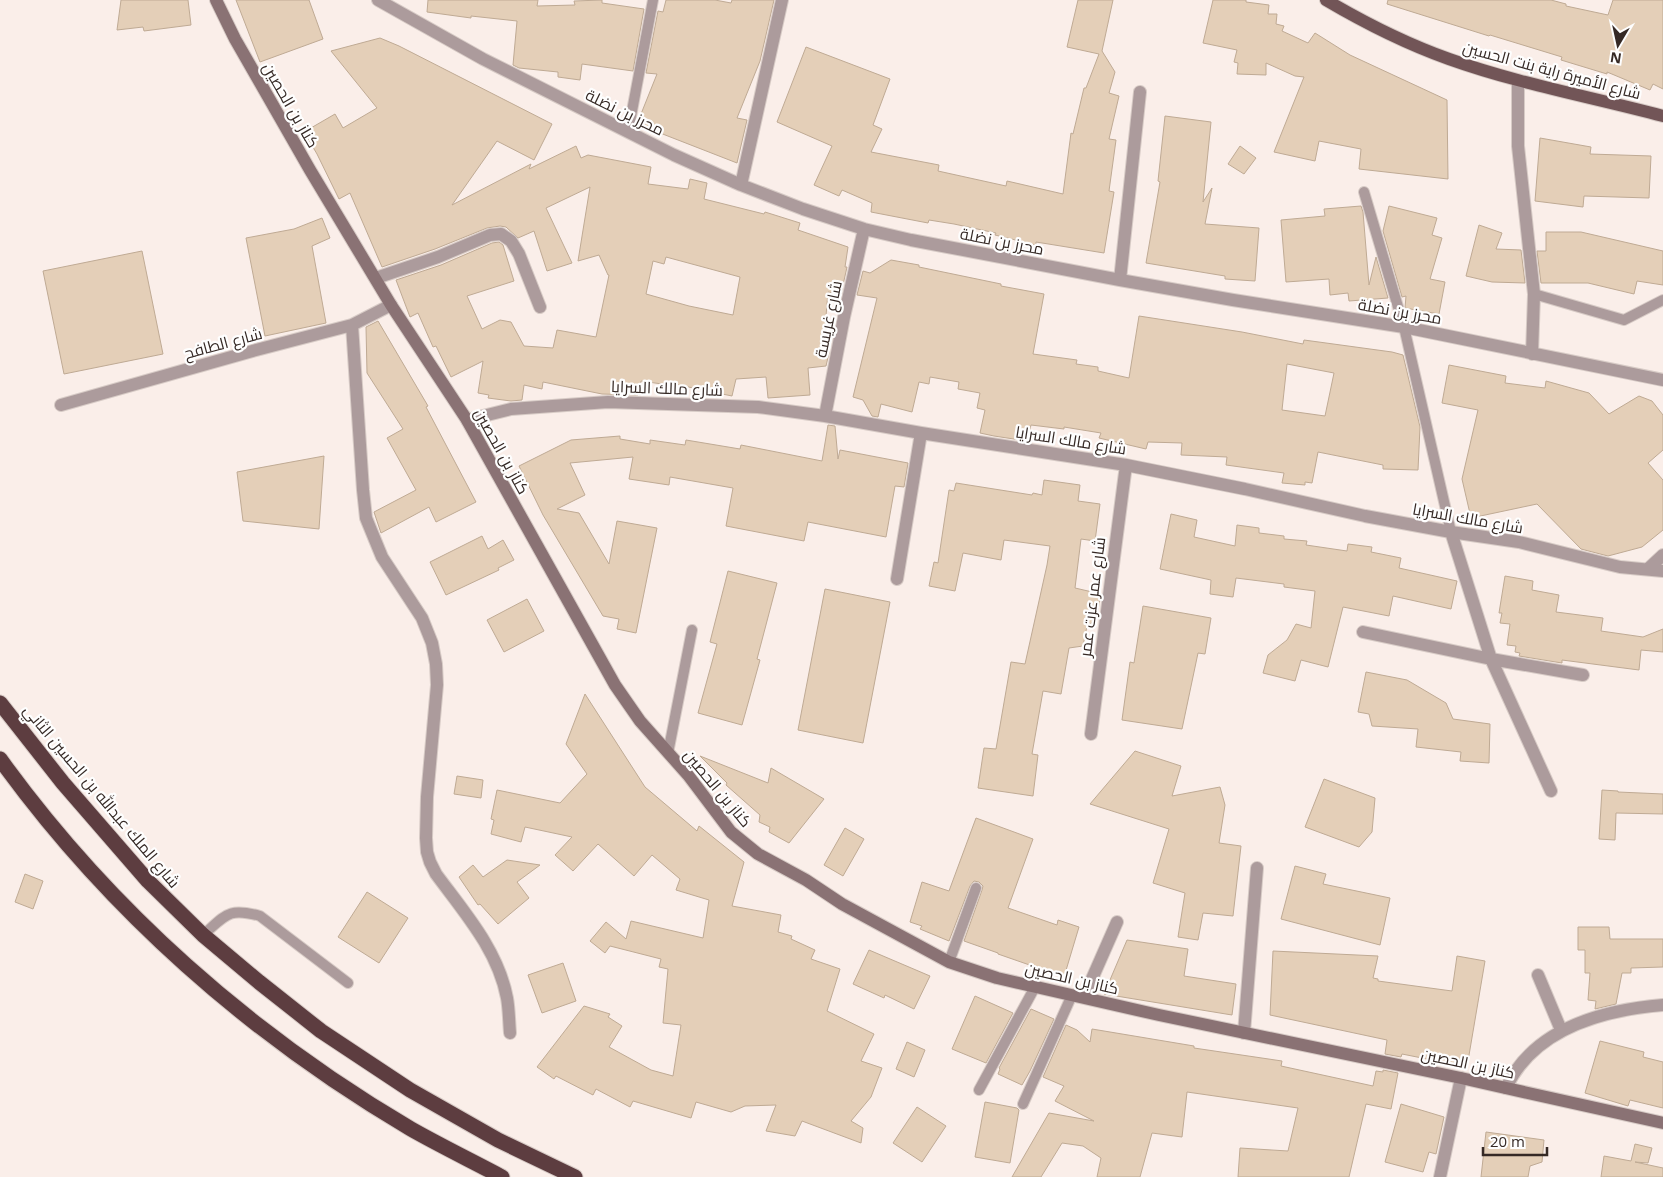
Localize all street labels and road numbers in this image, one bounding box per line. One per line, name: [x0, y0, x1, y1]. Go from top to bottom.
street label: شارع الأميرة راية بنت الحسين: [1460, 36, 1643, 105]
street label: كناز بن الحصين: [258, 58, 324, 152]
street label: محرز بن نضلة: [582, 84, 668, 140]
street label: محرز بن نضلة: [958, 222, 1046, 260]
street label: شارع غريسة: [809, 279, 848, 360]
street label: محرز بن نضلة: [1356, 293, 1444, 329]
street label: شارع الطافح: [181, 322, 265, 365]
street label: شارع مالك السرايا: [611, 375, 723, 402]
street label: كناز بن الحصين: [469, 404, 535, 498]
street label: شارع مالك السرايا: [1014, 420, 1128, 461]
street label: شارع مالك السرايا: [1411, 497, 1525, 540]
street label: شارع عمر عزت عمر: [1074, 536, 1111, 659]
street label: شارع الملك عبدالله بن الحسين الثاني: [16, 700, 185, 894]
street label: كناز بن الحصين: [679, 744, 757, 832]
street label: كناز بن الحصين: [1023, 957, 1121, 999]
street label: كناز بن الحصين: [1419, 1042, 1517, 1084]

